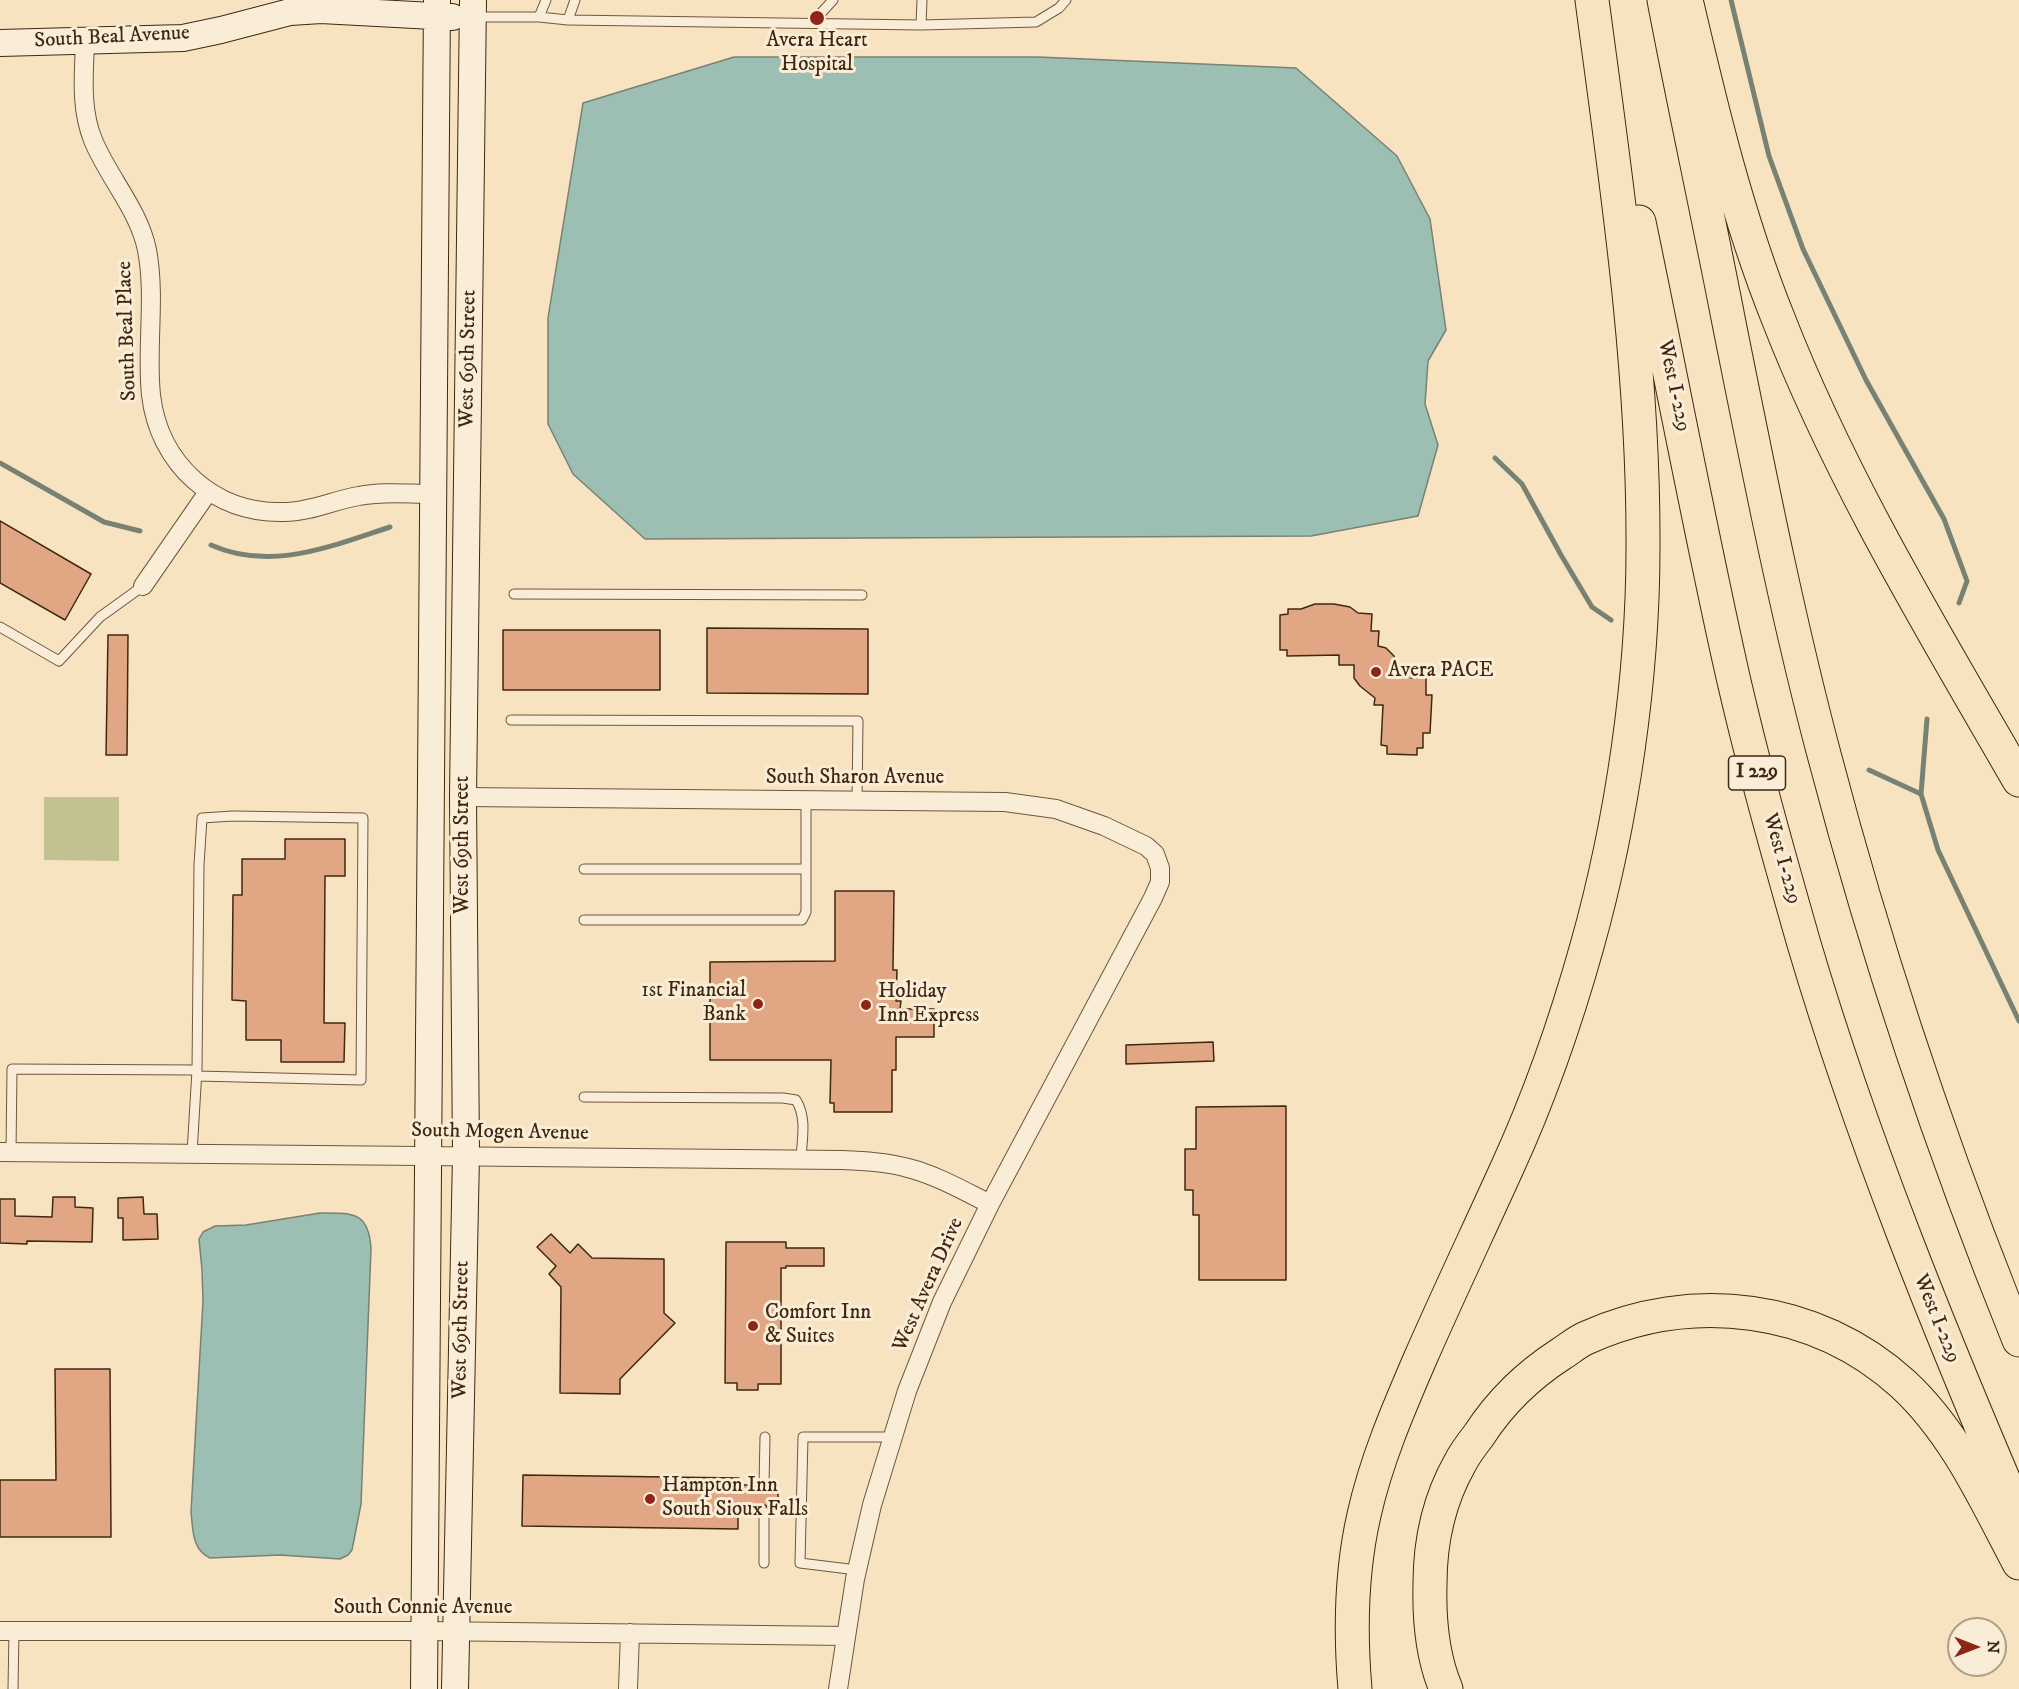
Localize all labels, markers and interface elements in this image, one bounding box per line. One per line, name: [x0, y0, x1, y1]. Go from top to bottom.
marker: Avera Heart Hospital: [808, 9, 826, 27]
street label: South Beal Avenue: [34, 21, 190, 55]
place label: Avera Heart Hospital: [766, 29, 868, 79]
street label: South Beal Place: [113, 260, 143, 402]
street label: West 69th Street: [455, 290, 483, 428]
street label: West I-229: [1651, 338, 1695, 434]
place label: Avera PACE: [1388, 659, 1494, 685]
marker: Avera PACE: [1369, 665, 1383, 679]
road number: I 229: [1728, 756, 1786, 790]
street label: South Sharon Avenue: [766, 766, 944, 792]
street label: West 69th Street: [451, 776, 477, 914]
street label: West I-229: [1756, 811, 1806, 907]
place label: 1st Financial Bank: [641, 979, 746, 1029]
place label: Holiday Inn Express: [878, 980, 979, 1030]
marker: 1st Financial Bank: [751, 997, 765, 1011]
marker: Holiday Inn Express: [859, 998, 873, 1012]
street label: South Mogen Avenue: [411, 1119, 589, 1147]
street label: West Avera Drive: [888, 1214, 970, 1356]
street label: West 69th Street: [448, 1261, 476, 1399]
street label: West I-229: [1907, 1271, 1965, 1367]
place label: Comfort Inn & Suites: [765, 1301, 871, 1351]
marker: Comfort Inn & Suites: [746, 1319, 760, 1333]
place label: Hampton Inn South Sioux Falls: [662, 1474, 808, 1524]
marker: Hampton Inn South Sioux Falls: [643, 1492, 657, 1506]
street label: South Connie Avenue: [334, 1596, 512, 1622]
north arrow: [1947, 1617, 2007, 1677]
text: N: [1983, 1640, 2003, 1654]

